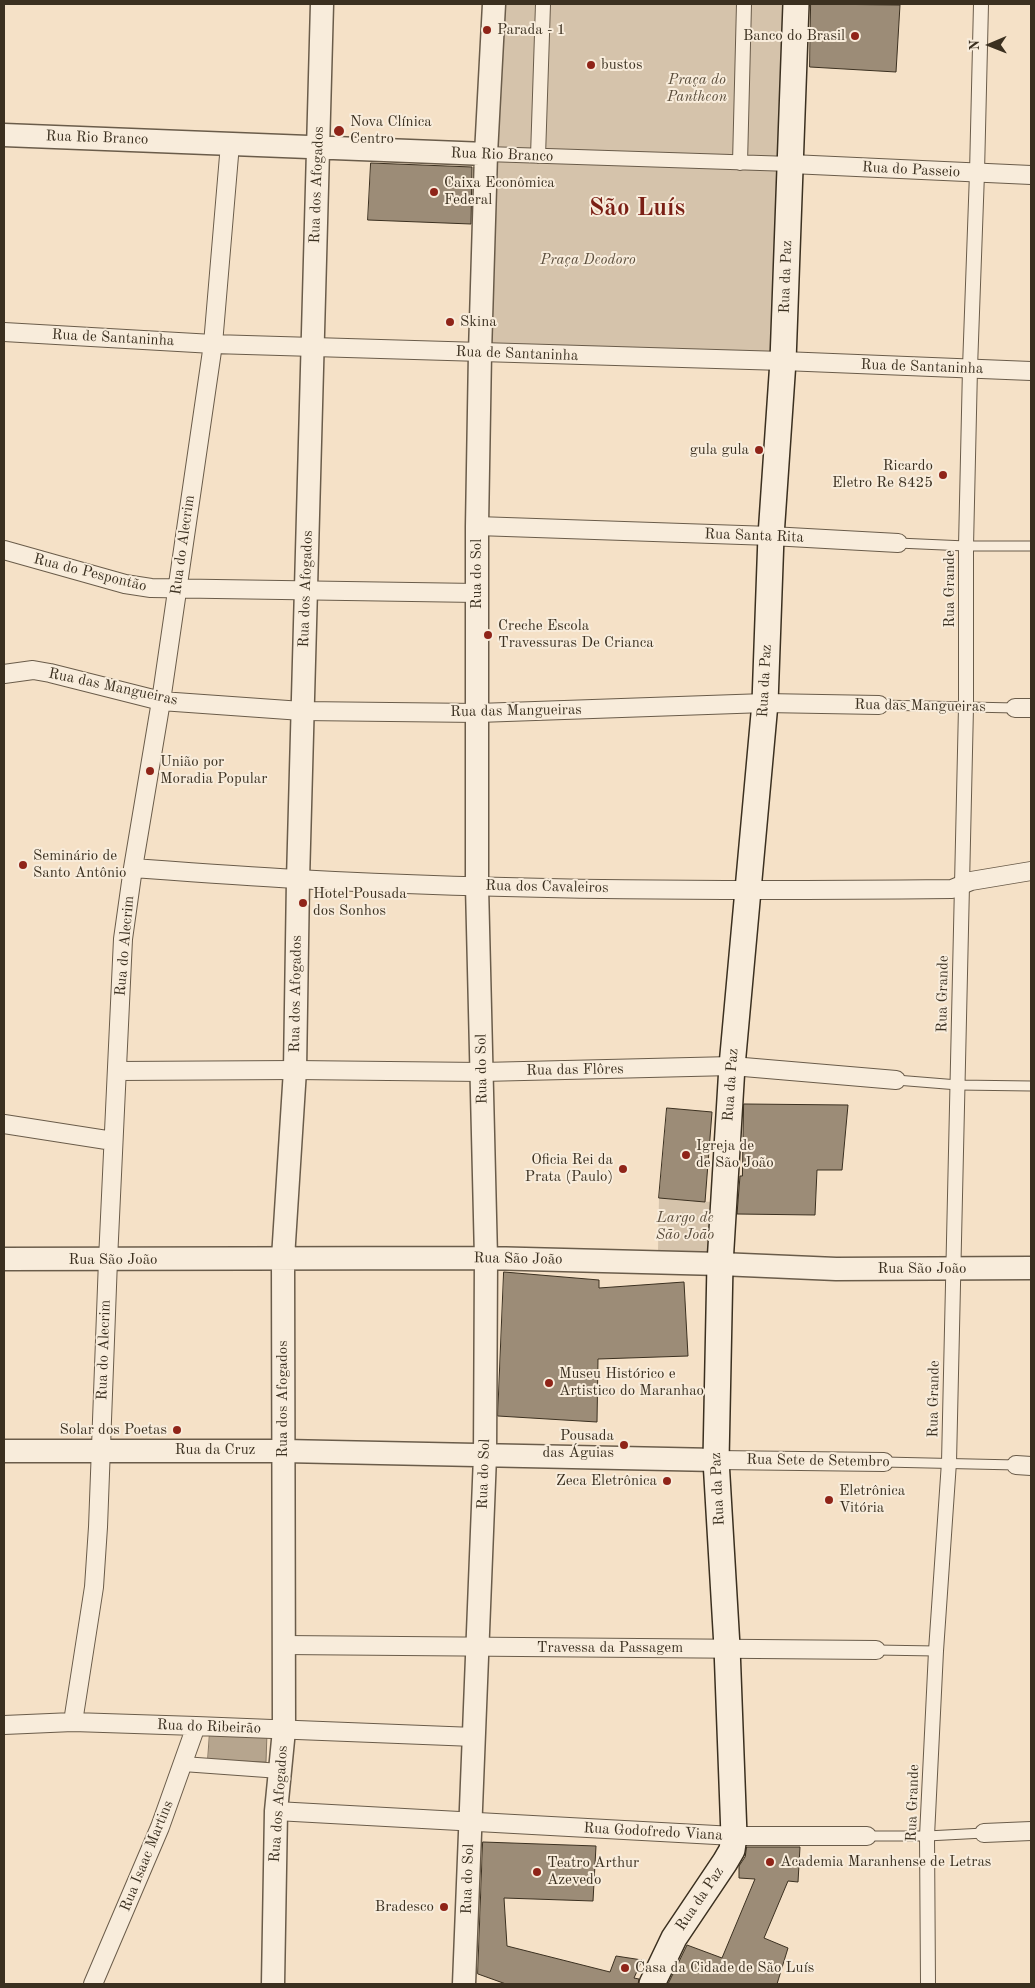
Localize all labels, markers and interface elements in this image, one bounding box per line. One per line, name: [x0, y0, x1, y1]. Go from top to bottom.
north arrow: [965, 20, 1015, 70]
place label: Parada - 1: [497, 21, 565, 39]
marker: Parada - 1: [481, 24, 493, 36]
place label: Banco do Brasil: [743, 27, 845, 45]
marker: Banco do Brasil: [849, 30, 861, 42]
text: N: [968, 40, 982, 51]
place label: bustos: [601, 56, 642, 74]
marker: bustos: [585, 59, 597, 71]
park label: Praça do Pantheon: [667, 71, 727, 106]
place label: Nova Clínica Centro: [350, 113, 432, 148]
marker: Nova Clínica Centro: [332, 124, 346, 138]
street label: Rua dos Afogados: [306, 126, 328, 244]
street label: Rua Rio Branco: [45, 127, 149, 149]
street label: Rua Rio Branco: [450, 144, 554, 166]
street label: Rua do Passeio: [862, 158, 960, 182]
place label: Caixa Econômica Federal: [444, 174, 555, 209]
marker: Caixa Econômica Federal: [428, 186, 440, 198]
district label: São Luís: [589, 193, 685, 223]
street label: Rua da Paz: [776, 240, 796, 314]
park label: Praça Deodoro: [540, 251, 636, 269]
place label: Skina: [460, 313, 497, 331]
marker: Skina: [444, 316, 456, 328]
street label: Rua de Santaninha: [51, 326, 175, 350]
street label: Rua de Santaninha: [455, 343, 579, 365]
street label: Rua de Santaninha: [860, 356, 984, 378]
place label: gula gula: [690, 441, 749, 459]
marker: gula gula: [753, 444, 765, 456]
place label: Ricardo Eletro Re 8425: [832, 457, 933, 492]
marker: Ricardo Eletro Re 8425: [937, 469, 949, 481]
street label: Rua do Alecrim: [167, 494, 199, 596]
street label: Rua Santa Rita: [704, 525, 804, 547]
street label: Rua dos Afogados: [295, 530, 317, 648]
street label: Rua do Sol: [468, 539, 486, 609]
street label: Rua do Pespontão: [32, 550, 148, 596]
street label: Rua Grande: [941, 550, 959, 628]
place label: Creche Escola Travessuras De Crianca: [498, 617, 654, 652]
marker: Creche Escola Travessuras De Crianca: [482, 629, 494, 641]
street label: Rua da Paz: [754, 644, 776, 718]
street label: Rua das Mangueiras: [47, 665, 179, 709]
street label: Rua das Mangueiras: [854, 696, 986, 716]
street label: Rua das Mangueiras: [450, 701, 582, 721]
place label: União por Moradia Popular: [160, 753, 267, 788]
marker: União por Moradia Popular: [144, 765, 156, 777]
place label: Seminário de Santo Antônio: [33, 847, 127, 882]
marker: Seminário de Santo Antônio: [17, 859, 29, 871]
street label: Rua dos Cavaleiros: [485, 877, 609, 897]
place label: Hotel Pousada dos Sonhos: [313, 885, 407, 920]
street label: Rua do Alecrim: [112, 895, 138, 997]
marker: Hotel Pousada dos Sonhos: [297, 897, 309, 909]
street label: Rua dos Afogados: [286, 935, 306, 1053]
street label: Rua Grande: [933, 955, 953, 1033]
street label: Rua do Sol: [472, 1034, 492, 1104]
street label: Rua da Paz: [719, 1048, 743, 1122]
street label: Rua das Flôres: [526, 1060, 624, 1080]
place label: Igreja de de São João: [696, 1137, 774, 1172]
marker: Igreja de de São João: [680, 1149, 692, 1161]
place label: Oficia Rei da Prata (Paulo): [525, 1151, 613, 1186]
marker: Oficia Rei da Prata (Paulo): [617, 1163, 629, 1175]
park label: Largo de São João: [656, 1209, 714, 1244]
street label: Rua São João: [473, 1249, 563, 1269]
street label: Rua São João: [68, 1251, 158, 1269]
street label: Rua São João: [877, 1260, 967, 1278]
street label: Rua do Alecrim: [93, 1299, 115, 1401]
street label: Rua dos Afogados: [274, 1340, 292, 1458]
street label: Rua Grande: [924, 1360, 944, 1438]
place label: Museu Histórico e Artistico do Maranhao: [559, 1365, 704, 1400]
marker: Museu Histórico e Artistico do Maranhao: [543, 1377, 555, 1389]
place label: Solar dos Poetas: [60, 1421, 167, 1439]
marker: Solar dos Poetas: [171, 1424, 183, 1436]
place label: Pousada das Águias: [543, 1427, 614, 1462]
street label: Rua do Sol: [474, 1438, 494, 1510]
marker: Pousada das Águias: [618, 1439, 630, 1451]
street label: Rua da Cruz: [175, 1441, 255, 1459]
street label: Rua Sete de Setembro: [746, 1451, 890, 1471]
street label: Rua da Paz: [707, 1452, 729, 1526]
place label: Zeca Eletrônica: [556, 1472, 657, 1490]
marker: Zeca Eletrônica: [661, 1475, 673, 1487]
place label: Eletrônica Vitória: [839, 1482, 905, 1517]
marker: Eletrônica Vitória: [823, 1494, 835, 1506]
street label: Travessa da Passagem: [537, 1639, 683, 1657]
street label: Rua do Ribeirão: [157, 1716, 261, 1738]
street label: Rua dos Afogados: [266, 1745, 292, 1863]
street label: Rua Grande: [903, 1764, 923, 1842]
street label: Rua Isaac Martins: [116, 1798, 178, 1914]
street label: Rua Godofredo Viana: [583, 1819, 723, 1845]
street label: Rua do Sol: [458, 1843, 478, 1915]
place label: Academia Maranhense de Letras: [780, 1853, 991, 1871]
place label: Teatro Arthur Azevedo: [547, 1854, 639, 1889]
marker: Academia Maranhense de Letras: [764, 1856, 776, 1868]
street label: Rua da Paz: [672, 1864, 728, 1934]
marker: Teatro Arthur Azevedo: [531, 1866, 543, 1878]
place label: Bradesco: [375, 1898, 434, 1916]
marker: Bradesco: [438, 1901, 450, 1913]
place label: Casa da Cidade de São Luís: [635, 1959, 814, 1977]
marker: Casa da Cidade de São Luís: [619, 1962, 631, 1974]

